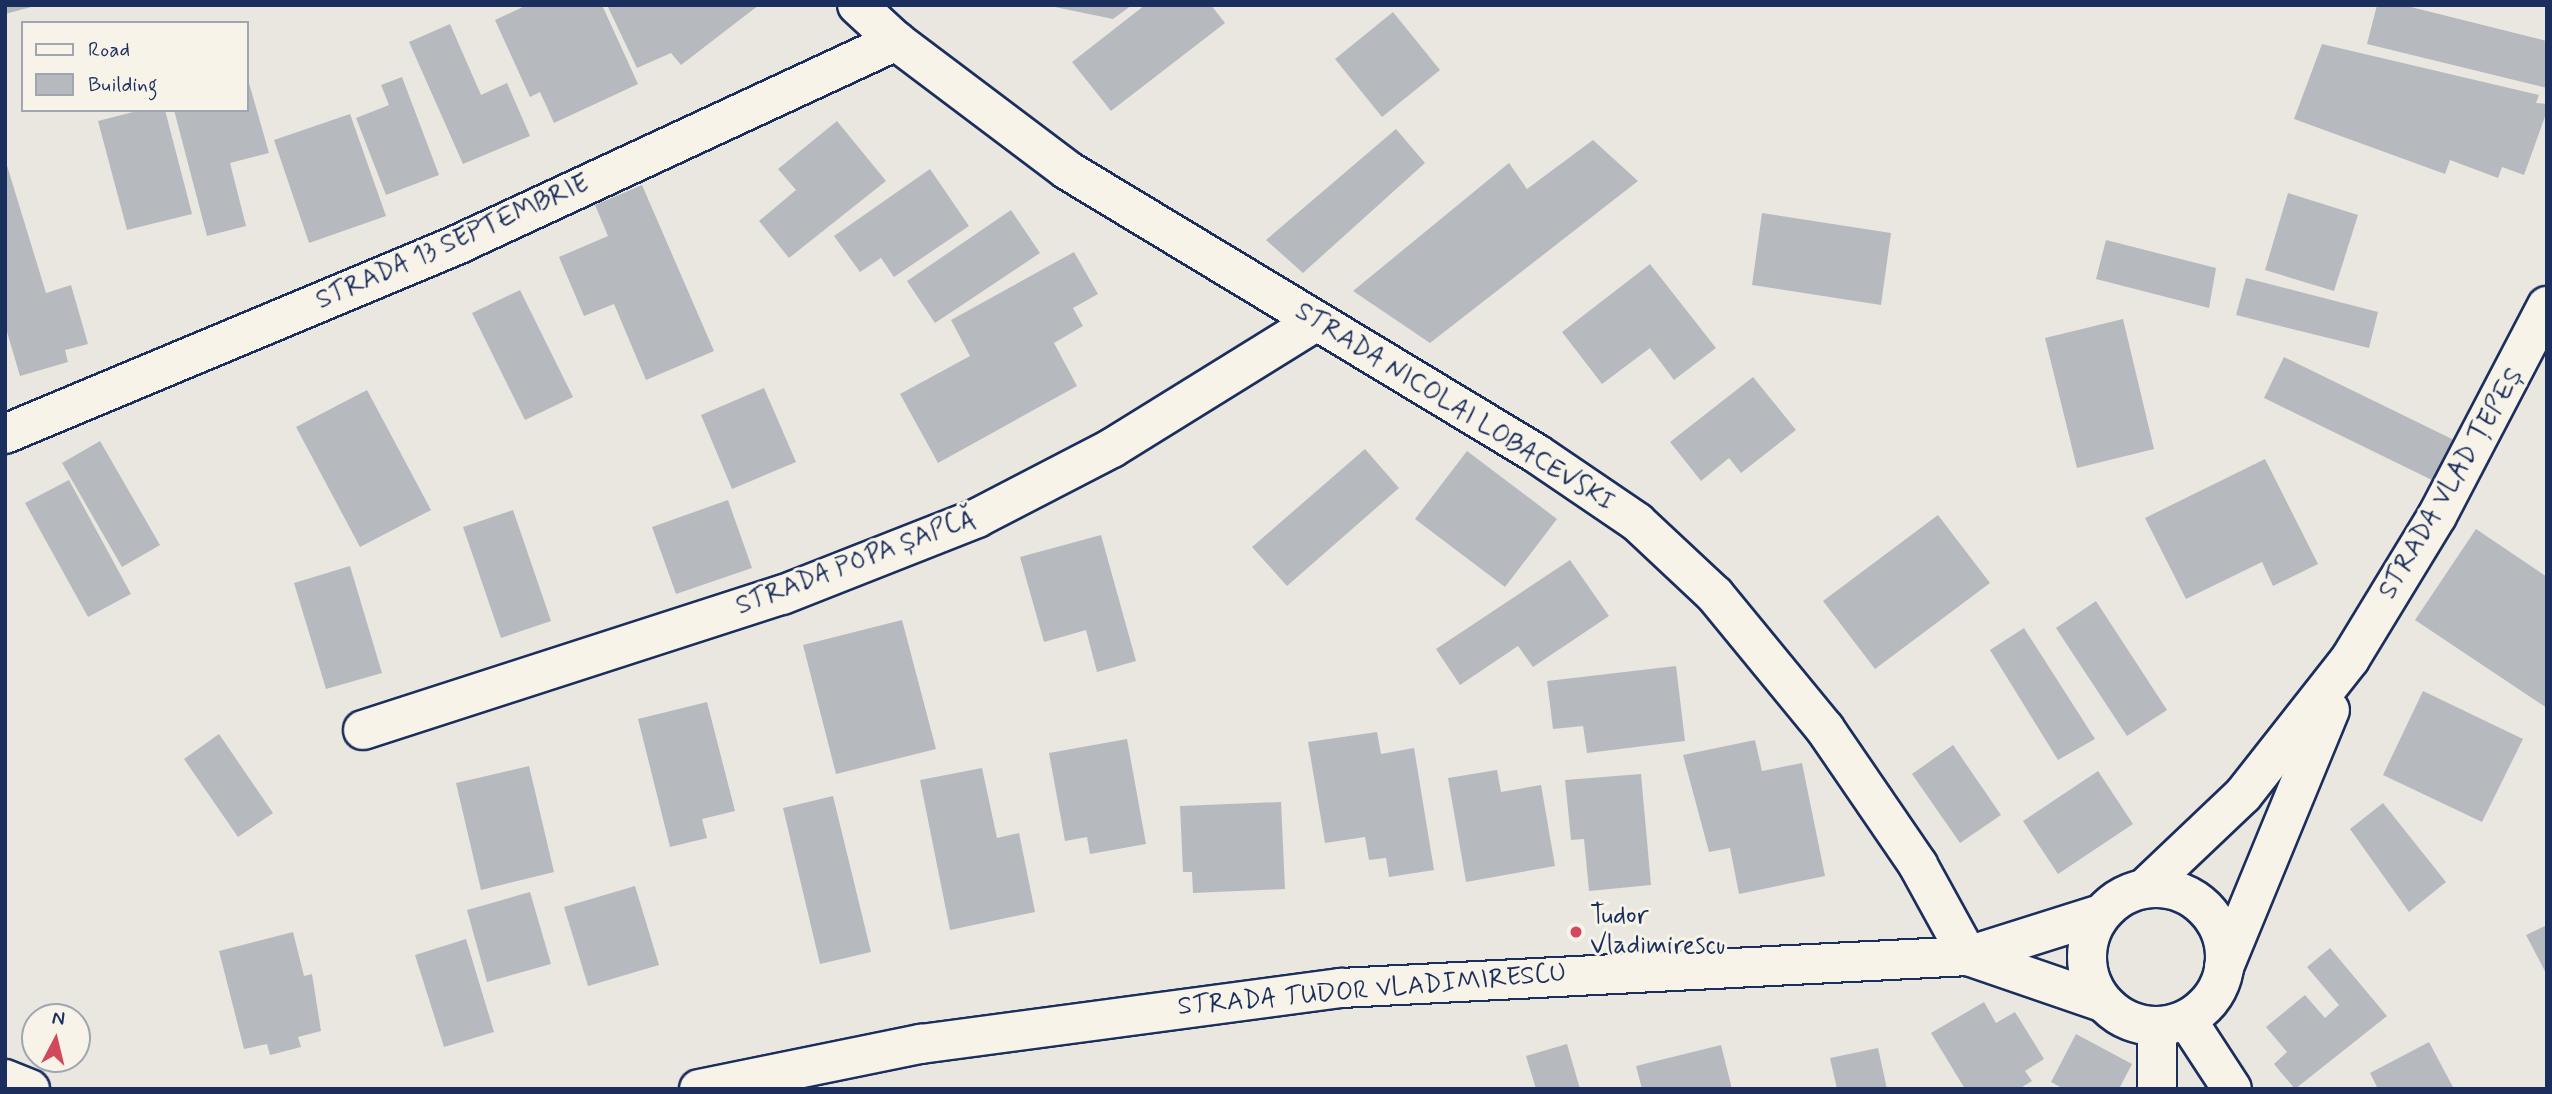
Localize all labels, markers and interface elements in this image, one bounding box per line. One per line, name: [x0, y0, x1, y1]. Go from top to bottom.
legend: [21, 21, 248, 112]
text: Road: [88, 36, 130, 64]
text: Building: [88, 71, 158, 99]
street label: STRADA 13 SEPTEMBRIE: [312, 169, 594, 317]
street label: STRADA NICOLAI LOBACEVSKI: [1285, 294, 1623, 522]
street label: STRADA VLAD ȚEPEȘ: [2373, 363, 2531, 605]
street label: STRADA POPA ȘAPCĂ: [732, 503, 980, 623]
place label: Tudor Vladimirescu: [1590, 901, 1725, 962]
marker: Tudor Vladimirescu: [1568, 924, 1584, 940]
street label: STRADA TUDOR VLADIMIRESCU: [1177, 959, 1567, 1023]
north arrow: [21, 1003, 91, 1073]
text: N: [51, 1005, 66, 1032]

